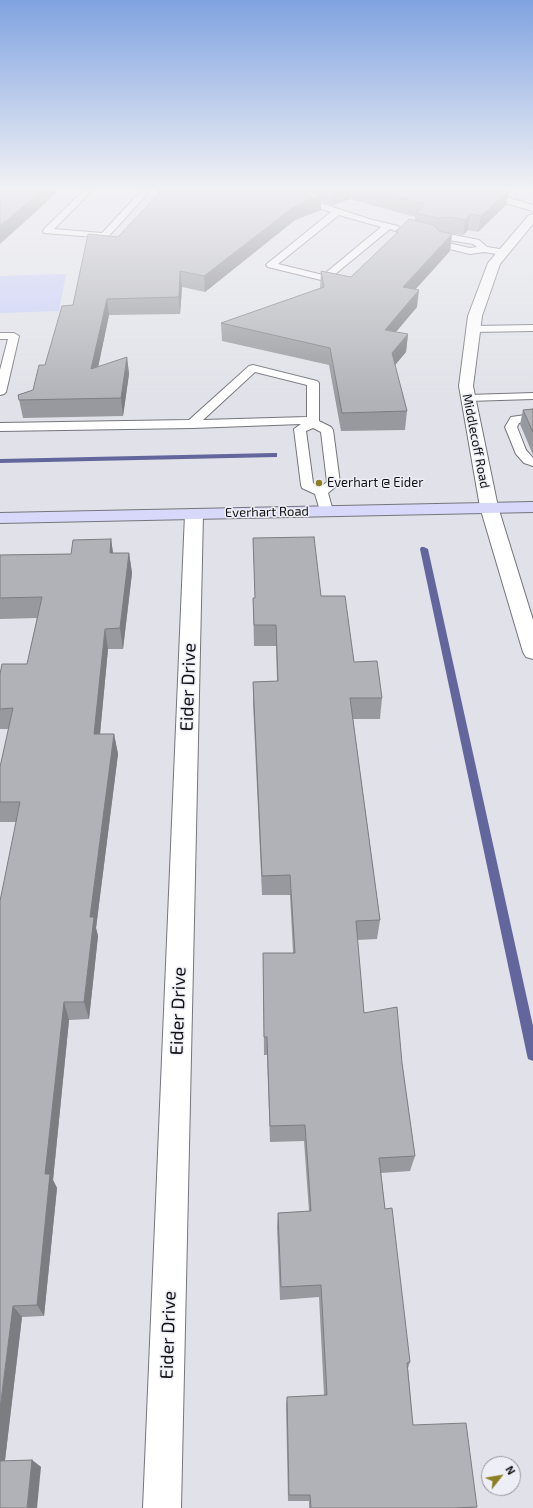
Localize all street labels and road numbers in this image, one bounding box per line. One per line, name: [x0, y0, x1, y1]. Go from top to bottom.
street label: Middlecoff Road: [459, 392, 493, 490]
street label: Everhart Road: [225, 503, 309, 521]
street label: Eider Drive: [176, 642, 200, 732]
street label: Eider Drive: [166, 966, 190, 1056]
street label: Eider Drive: [156, 1290, 180, 1380]

